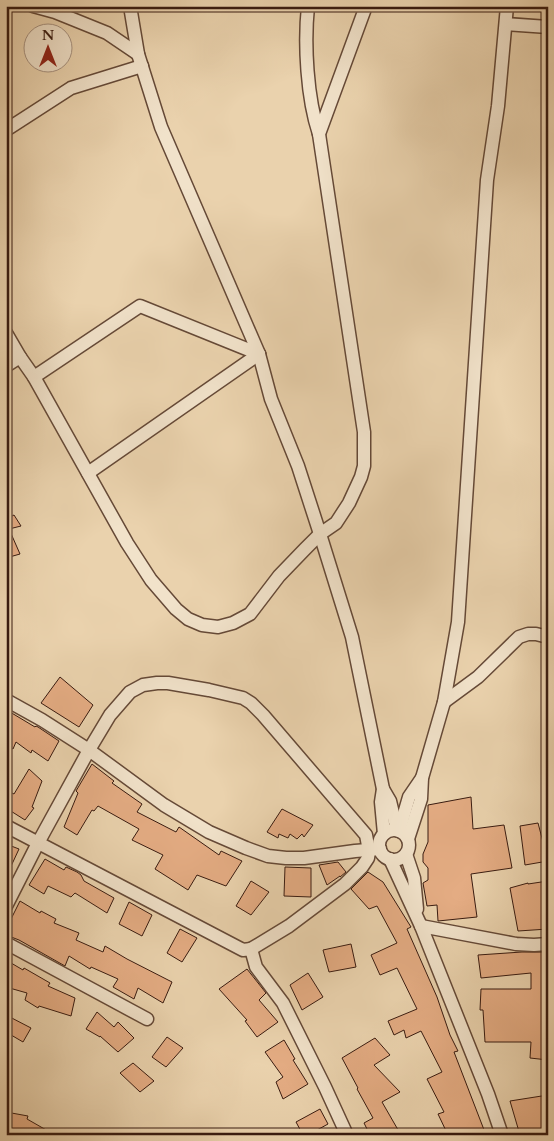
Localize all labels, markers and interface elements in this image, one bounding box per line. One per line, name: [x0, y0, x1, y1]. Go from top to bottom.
north arrow: [22, 22, 72, 72]
text: N: [42, 26, 54, 45]

